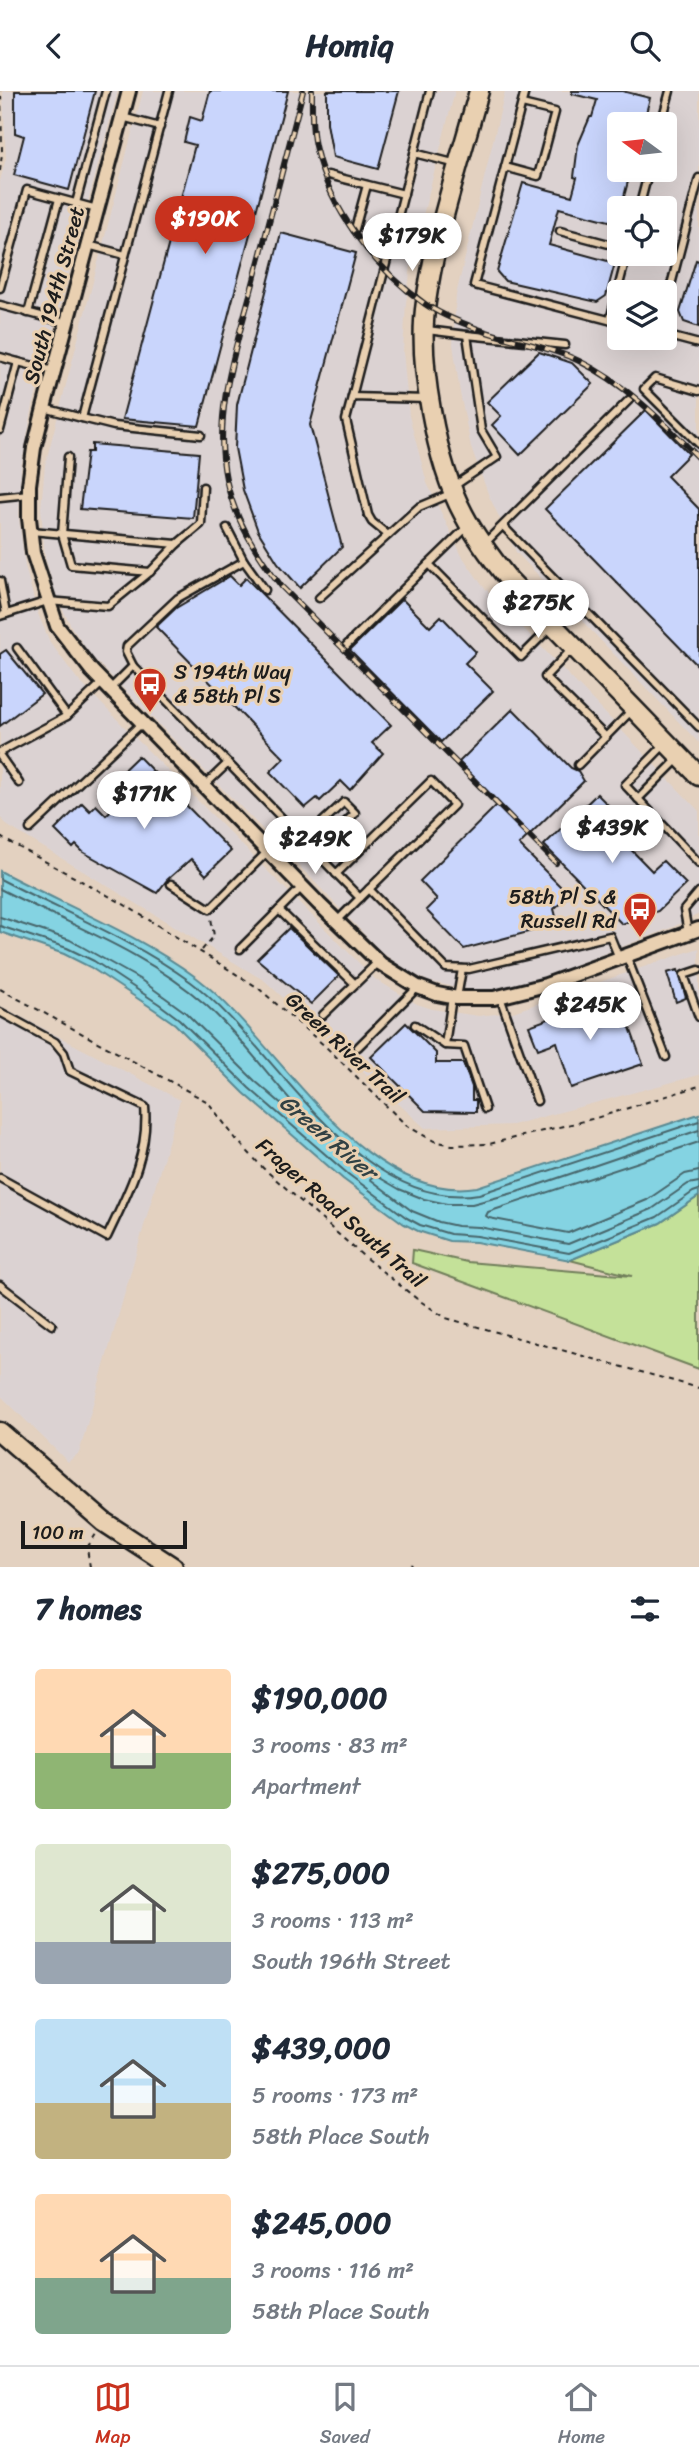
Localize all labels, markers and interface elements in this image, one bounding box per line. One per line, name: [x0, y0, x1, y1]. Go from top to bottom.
text: Homiq: [306, 17, 393, 74]
icon: back: [35, 27, 73, 65]
icon: search: [626, 27, 664, 65]
north arrow: [607, 112, 677, 182]
map controls: [607, 112, 677, 350]
button: locate: [607, 196, 677, 266]
pin: $190K: [156, 197, 254, 256]
text: $190K: [171, 198, 239, 239]
street label: South 194th Street: [12, 202, 96, 388]
pin: $179K: [363, 213, 461, 273]
text: $179K: [379, 215, 445, 256]
button: layers: [607, 280, 677, 350]
pin: $275K: [489, 581, 587, 640]
text: $275K: [503, 582, 573, 623]
place label: S 194th Way & 58th Pl S: [174, 653, 291, 715]
bus stop icon: S 194th Way & 58th Pl S: [131, 665, 169, 714]
pin: $171K: [95, 771, 193, 831]
text: $171K: [113, 773, 175, 814]
pin: $439K: [563, 805, 661, 865]
text: $439K: [577, 807, 647, 848]
pin: $249K: [266, 817, 364, 876]
text: $249K: [279, 818, 351, 859]
place label: 58th Pl S & Russell Rd: [509, 878, 618, 940]
bus stop icon: 58th Pl S & Russell Rd: [621, 890, 659, 939]
street label: Green River Trail: [276, 982, 415, 1115]
pin: $245K: [541, 983, 639, 1042]
text: $245K: [554, 984, 626, 1025]
water label: Green River: [270, 1083, 390, 1194]
street label: Frager Road South Trail: [247, 1128, 436, 1299]
text: 100 m: [32, 1516, 84, 1549]
scale bar: [21, 1518, 187, 1550]
text: 7 homes: [35, 1582, 142, 1636]
icon: filters: [626, 1590, 664, 1628]
text: $190,000: [252, 1671, 387, 1725]
icon: home: [91, 1697, 175, 1781]
text: 3 rooms · 83 m²: [252, 1725, 408, 1766]
text: Apartment: [252, 1766, 361, 1807]
text: $275,000: [252, 1846, 390, 1900]
icon: home: [91, 1872, 175, 1956]
text: 3 rooms · 113 m²: [252, 1900, 414, 1941]
text: South 196th Street: [252, 1941, 451, 1982]
text: $439,000: [252, 2021, 391, 2075]
icon: home: [91, 2047, 175, 2131]
text: 5 rooms · 173 m²: [252, 2075, 418, 2116]
text: 58th Place South: [252, 2116, 430, 2157]
text: $245,000: [252, 2196, 392, 2250]
icon: home: [91, 2222, 175, 2306]
text: 3 rooms · 116 m²: [252, 2250, 414, 2291]
text: 58th Place South: [252, 2291, 430, 2332]
tab: Map: [94, 2378, 132, 2453]
tab: Saved: [320, 2378, 370, 2453]
tab: Home: [558, 2378, 605, 2453]

